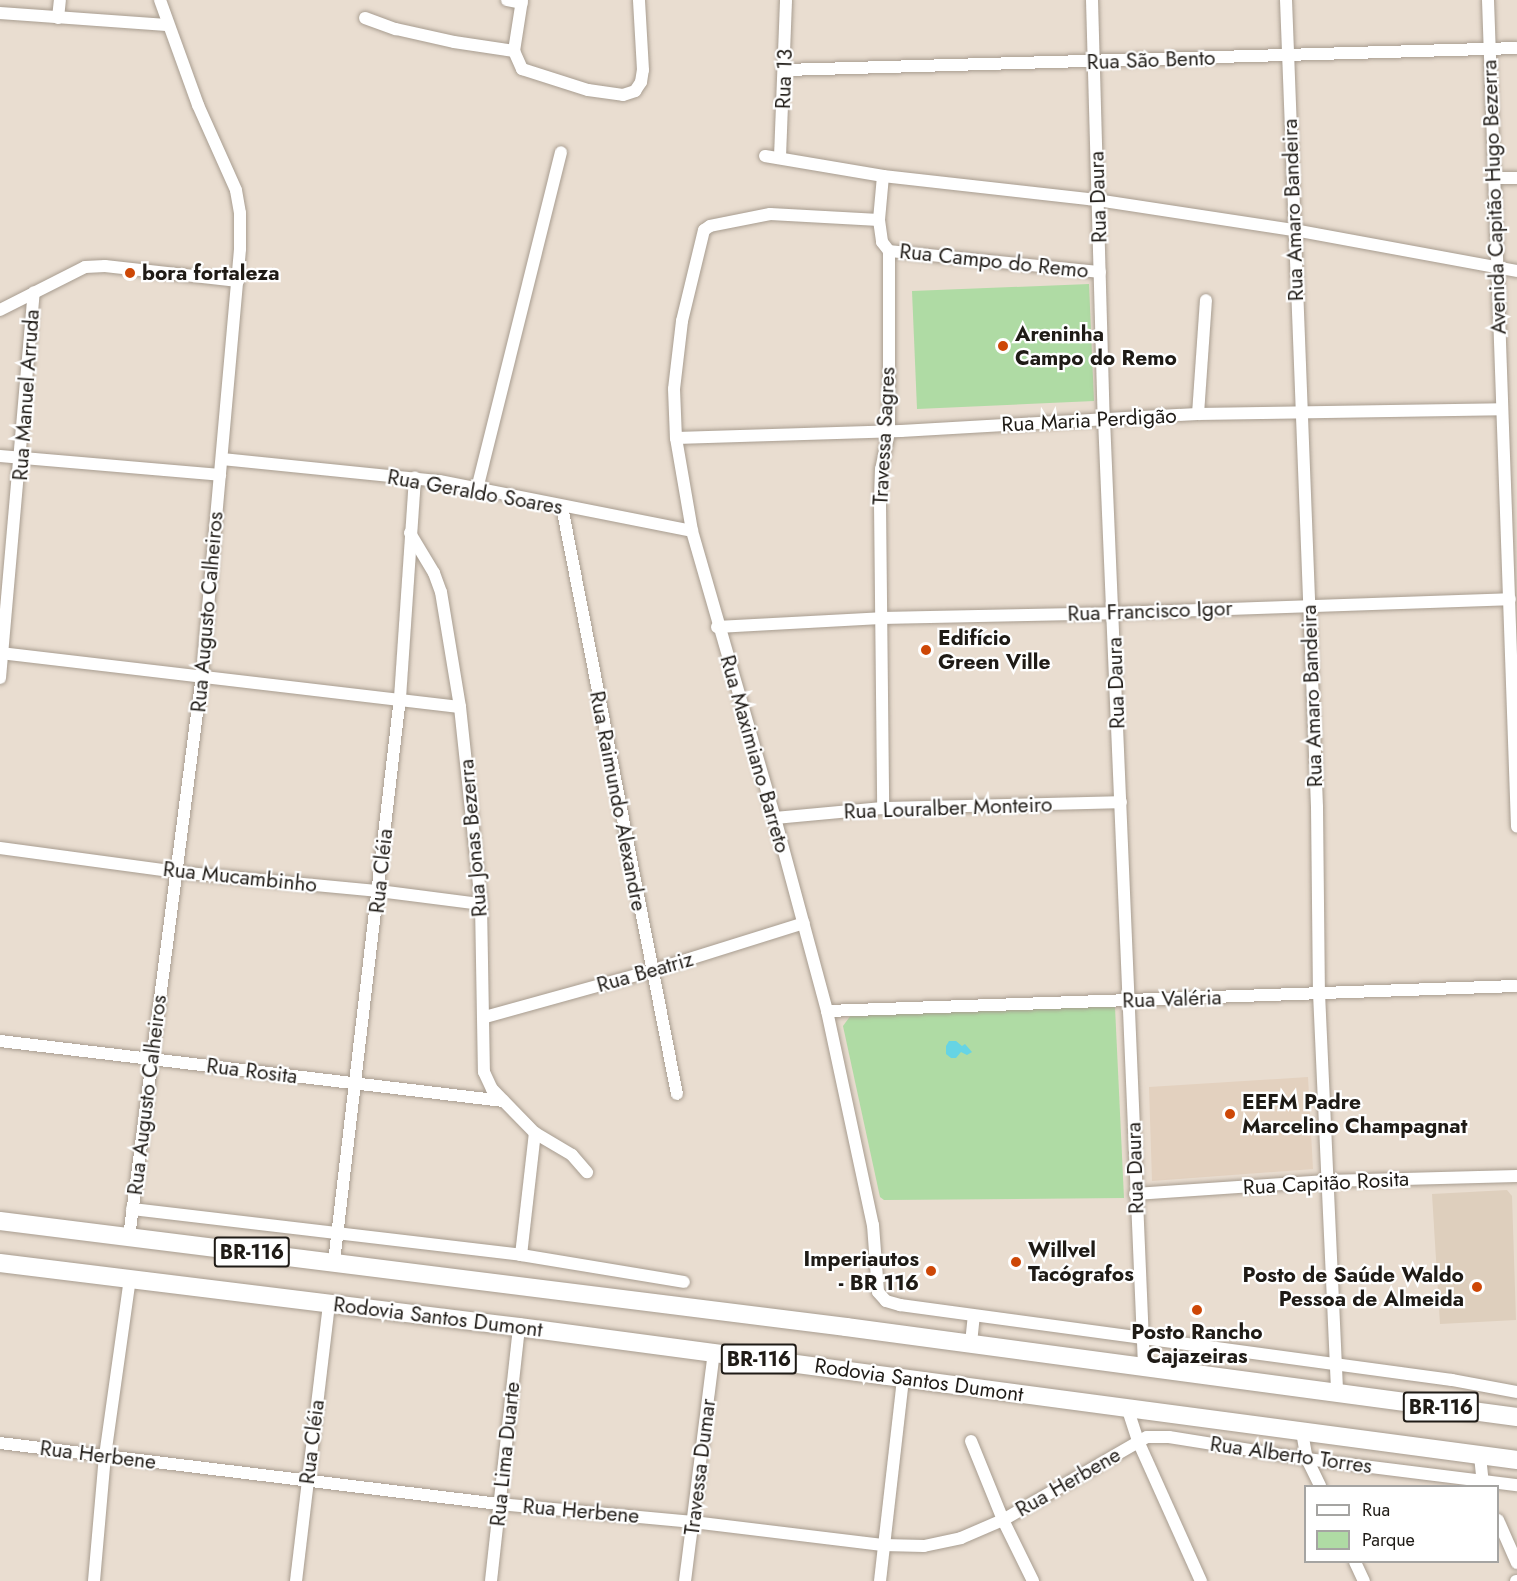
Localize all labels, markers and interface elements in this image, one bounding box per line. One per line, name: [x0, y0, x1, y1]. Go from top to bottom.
street label: Rua São Bento: [1086, 45, 1216, 75]
street label: Rua 13: [770, 49, 798, 109]
street label: Avenida Capitão Hugo Bezerra: [1477, 59, 1511, 335]
street label: Rua Amaro Bandeira: [1277, 118, 1309, 302]
street label: Rua Daura: [1084, 151, 1112, 243]
street label: Rua Campo do Remo: [898, 239, 1090, 283]
place label: bora fortaleza: [142, 260, 280, 286]
marker: bora fortaleza: [123, 266, 137, 280]
street label: Rua Manuel Arruda: [7, 309, 45, 481]
place label: Areninha Campo do Remo: [1015, 321, 1177, 371]
marker: Areninha Campo do Remo: [996, 339, 1010, 353]
street label: Travessa Sagres: [868, 366, 900, 506]
street label: Rua Maria Perdigão: [1001, 403, 1177, 437]
street label: Rua Geraldo Soares: [385, 464, 565, 520]
street label: Rua Augusto Calheiros: [186, 511, 228, 713]
street label: Rua Francisco Igor: [1067, 596, 1233, 626]
street label: Rua Amaro Bandeira: [1296, 604, 1328, 788]
place label: Edifício Green Ville: [938, 625, 1050, 675]
street label: Rua Daura: [1102, 637, 1130, 729]
marker: Edifício Green Ville: [919, 643, 933, 657]
street label: Rua Maximiano Barreto: [715, 652, 795, 856]
street label: Rua Raimundo Alexandre: [584, 689, 652, 913]
street label: Rua Jonas Bezerra: [454, 758, 492, 918]
street label: Rua Louralber Monteiro: [843, 792, 1053, 824]
street label: Rua Cléia: [364, 828, 398, 914]
street label: Rua Mucambinho: [162, 856, 318, 898]
street label: Rua Beatriz: [594, 946, 696, 998]
street label: Rua Valéria: [1122, 985, 1222, 1013]
street label: Rua Augusto Calheiros: [122, 994, 172, 1196]
street label: Rua Rosita: [205, 1053, 299, 1089]
place label: EEFM Padre Marcelino Champagnat: [1242, 1089, 1467, 1139]
marker: EEFM Padre Marcelino Champagnat: [1223, 1107, 1237, 1121]
street label: Rua Daura: [1121, 1122, 1149, 1214]
street label: Rua Capitão Rosita: [1242, 1166, 1410, 1200]
road number: BR-116: [213, 1235, 291, 1269]
place label: Willvel Tacógrafos: [1028, 1237, 1134, 1287]
place label: Imperiautos - BR 116: [804, 1246, 919, 1296]
marker: Willvel Tacógrafos: [1009, 1255, 1023, 1269]
place label: Posto de Saúde Waldo Pessoa de Almeida: [1243, 1262, 1464, 1312]
marker: Imperiautos - BR 116: [924, 1264, 938, 1278]
marker: Posto de Saúde Waldo Pessoa de Almeida: [1468, 1278, 1486, 1296]
street label: Rodovia Santos Dumont: [332, 1292, 544, 1342]
marker: Posto Rancho Cajazeiras: [1190, 1303, 1204, 1317]
place label: Posto Rancho Cajazeiras: [1131, 1319, 1263, 1369]
road number: BR-116: [720, 1342, 798, 1376]
street label: Rodovia Santos Dumont: [813, 1353, 1025, 1407]
street label: Rua Lima Duarte: [485, 1380, 525, 1528]
road number: BR-116: [1402, 1390, 1480, 1424]
street label: Travessa Dumar: [679, 1397, 721, 1537]
street label: Rua Cléia: [294, 1398, 330, 1486]
street label: Rua Alberto Torres: [1208, 1431, 1374, 1479]
street label: Rua Herbene: [38, 1435, 158, 1475]
street label: Rua Herbene: [1011, 1442, 1125, 1522]
legend: [1304, 1485, 1499, 1563]
street label: Rua Herbene: [522, 1493, 640, 1529]
text: Rua: [1362, 1497, 1390, 1523]
text: Parque: [1362, 1527, 1415, 1553]

